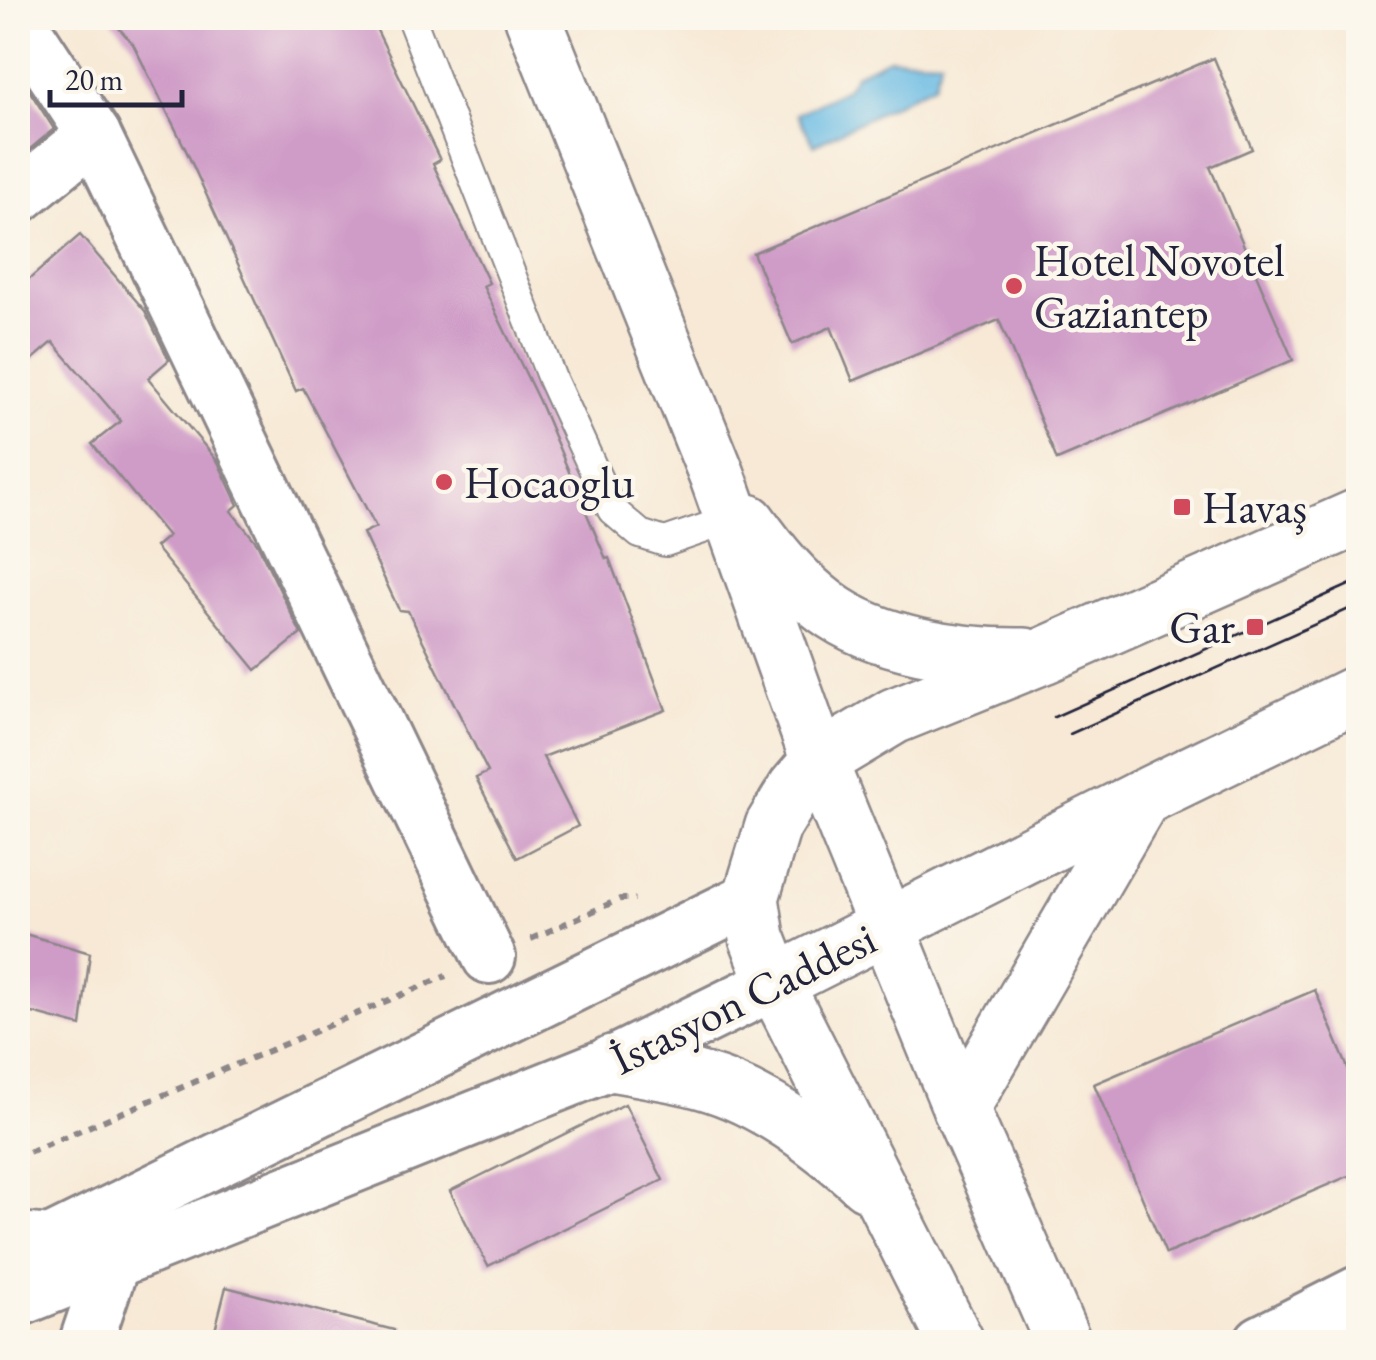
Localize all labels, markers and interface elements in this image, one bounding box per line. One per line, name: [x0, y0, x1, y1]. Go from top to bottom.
scale bar: [50, 45, 182, 107]
text: 20 m: [65, 60, 123, 99]
place label: Hotel Novotel Gaziantep: [1034, 231, 1285, 341]
marker: Hotel Novotel Gaziantep: [1003, 275, 1025, 297]
place label: Hocaoglu: [464, 453, 635, 511]
marker: Hocaoglu: [433, 471, 455, 493]
place label: Havaş: [1202, 478, 1307, 536]
marker: Havaş: [1171, 496, 1193, 518]
place label: Gar: [1169, 598, 1235, 656]
marker: Gar: [1244, 616, 1266, 638]
street label: İstasyon Caddesi: [601, 909, 885, 1087]

